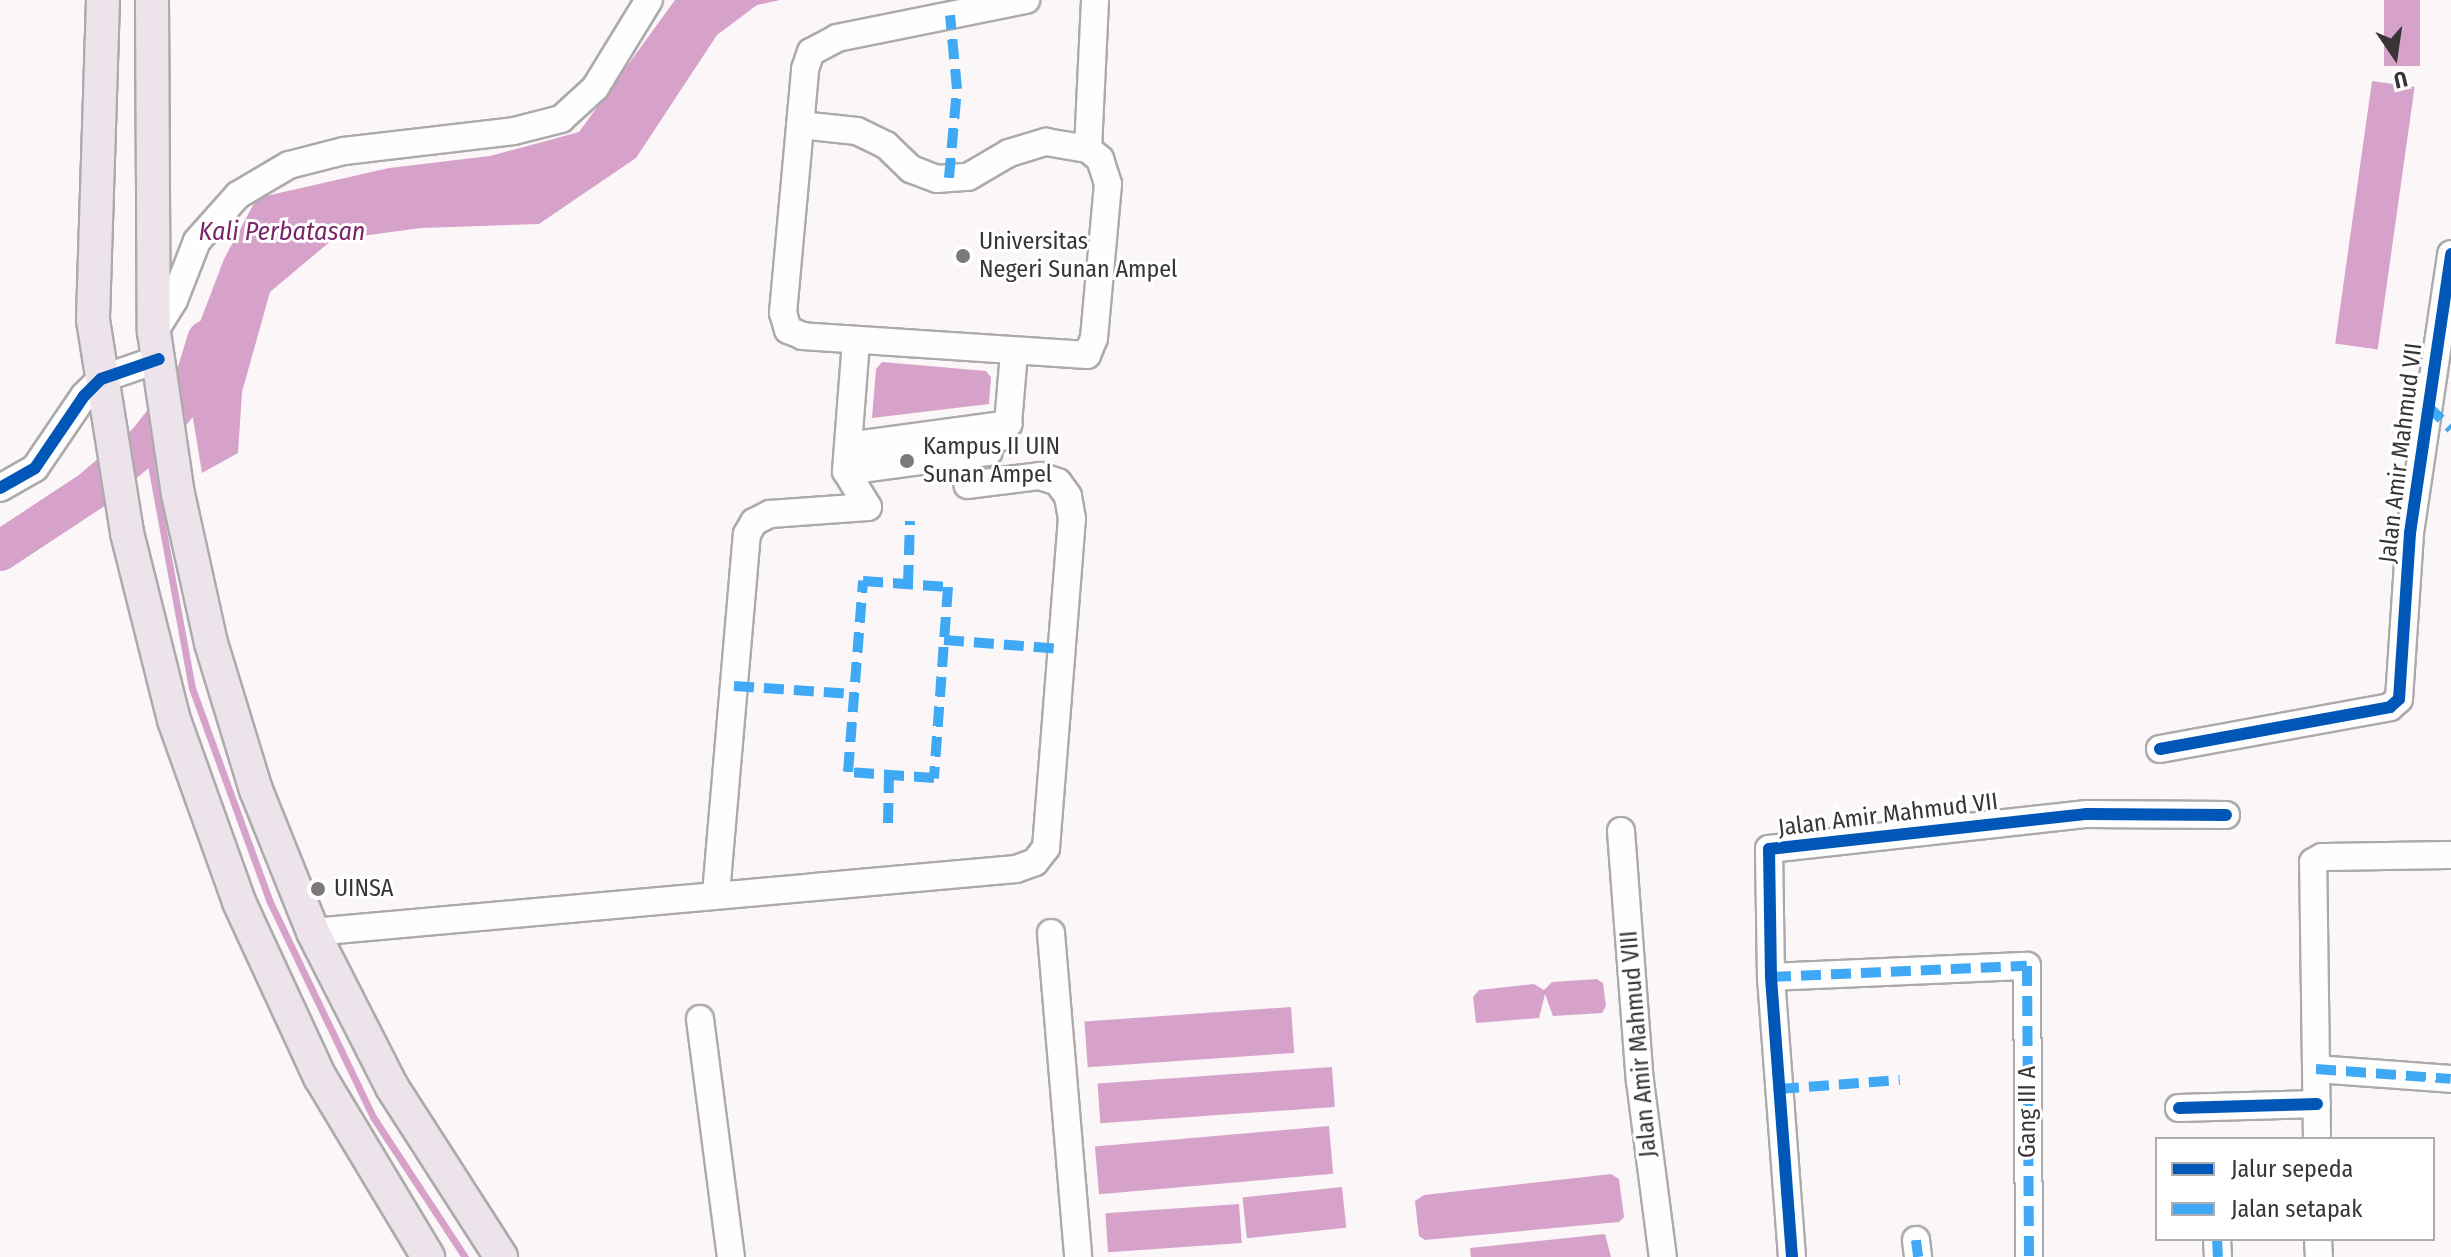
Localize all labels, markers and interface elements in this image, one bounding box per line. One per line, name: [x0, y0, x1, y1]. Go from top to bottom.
north arrow: [2355, 16, 2435, 96]
text: U: [2391, 65, 2410, 94]
water label: Kali Perbatasan: [199, 216, 365, 248]
place label: Universitas Negeri Sunan Ampel: [979, 228, 1177, 284]
marker: Universitas Negeri Sunan Ampel: [954, 247, 972, 265]
street label: Jalan Amir Mahmud VII: [2373, 341, 2429, 565]
place label: Kampus II UIN Sunan Ampel: [923, 433, 1060, 489]
marker: Kampus II UIN Sunan Ampel: [898, 452, 916, 470]
street label: Jalan Amir Mahmud VII: [1776, 787, 2000, 843]
place label: UINSA: [334, 875, 393, 903]
marker: UINSA: [309, 880, 327, 898]
street label: Jalan Amir Mahmud VIII: [1615, 929, 1663, 1159]
street label: Gang III A: [2014, 1066, 2042, 1158]
legend: [2155, 1137, 2435, 1241]
text: Jalur sepeda: [2231, 1155, 2353, 1183]
text: Jalan setapak: [2231, 1195, 2362, 1223]

